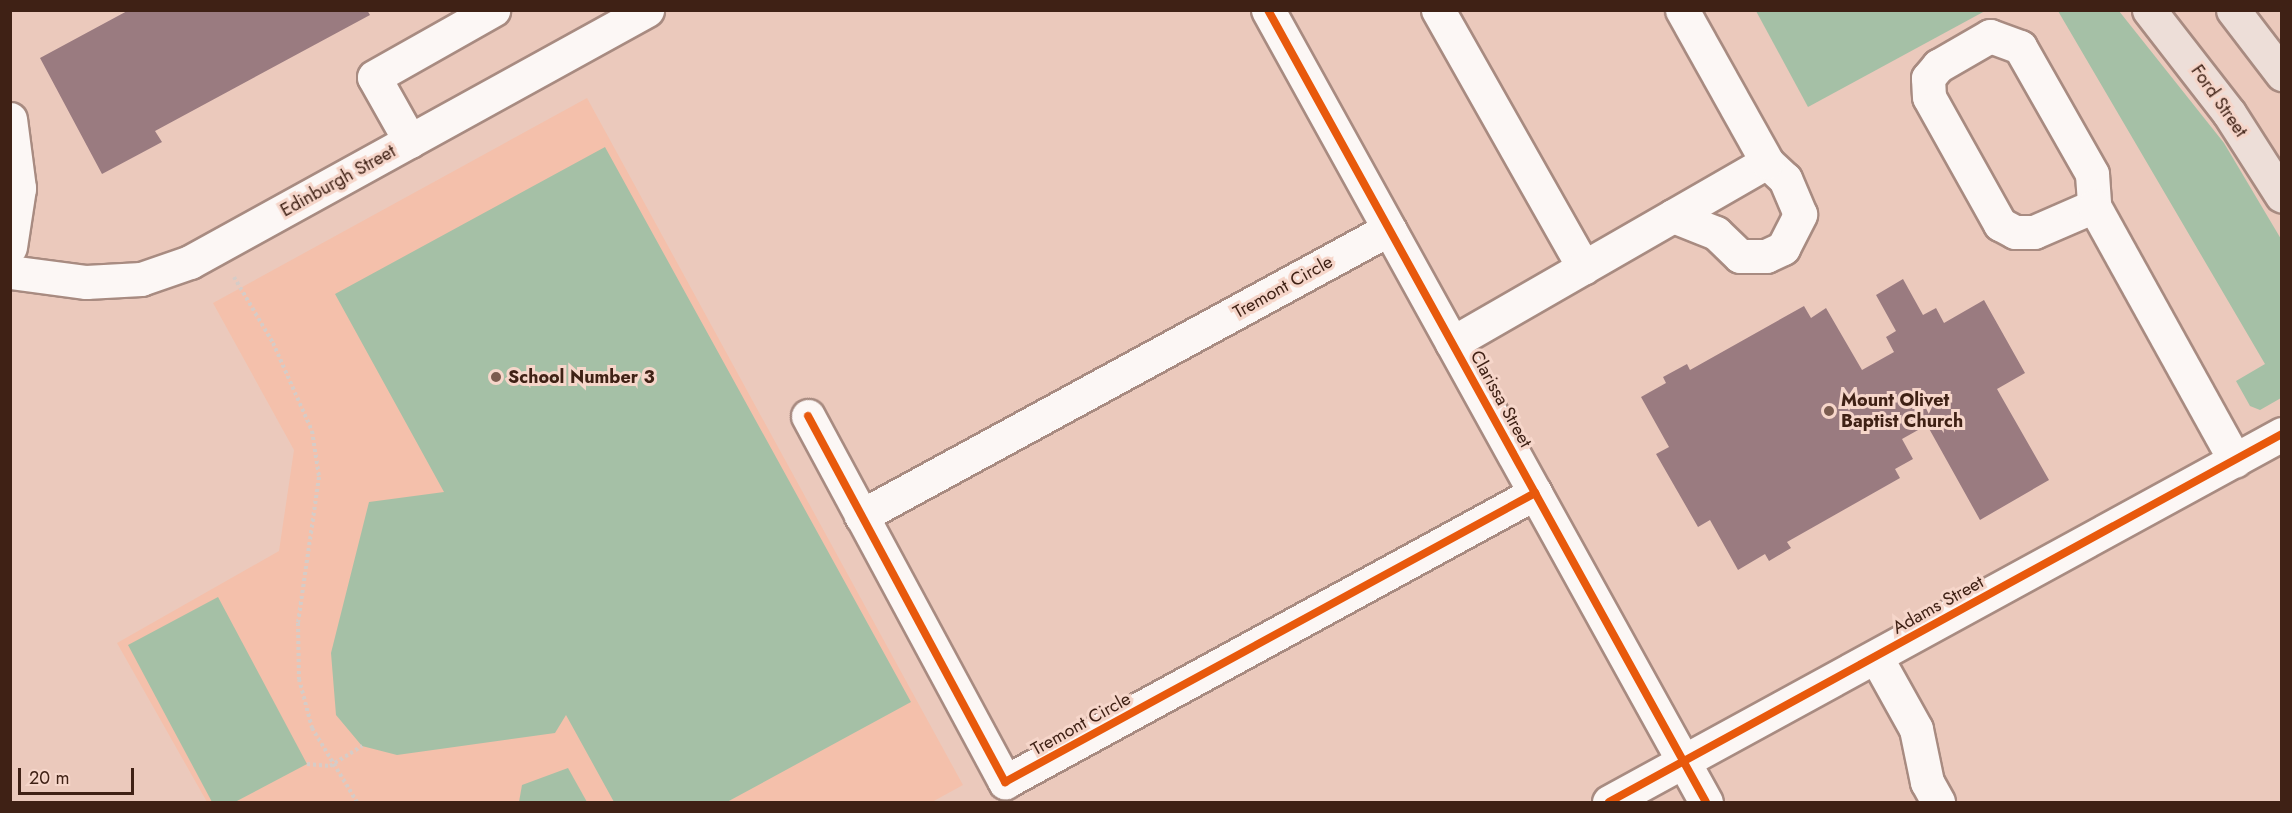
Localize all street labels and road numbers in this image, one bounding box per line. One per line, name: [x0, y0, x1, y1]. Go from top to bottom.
street label: Ford Street: [2186, 61, 2252, 141]
street label: Edinburgh Street: [277, 141, 399, 221]
street label: Tremont Circle: [1230, 251, 1336, 323]
street label: Clarissa Street: [1465, 347, 1537, 451]
street label: Adams Street: [1889, 571, 1987, 639]
street label: Tremont Circle: [1028, 688, 1134, 760]

